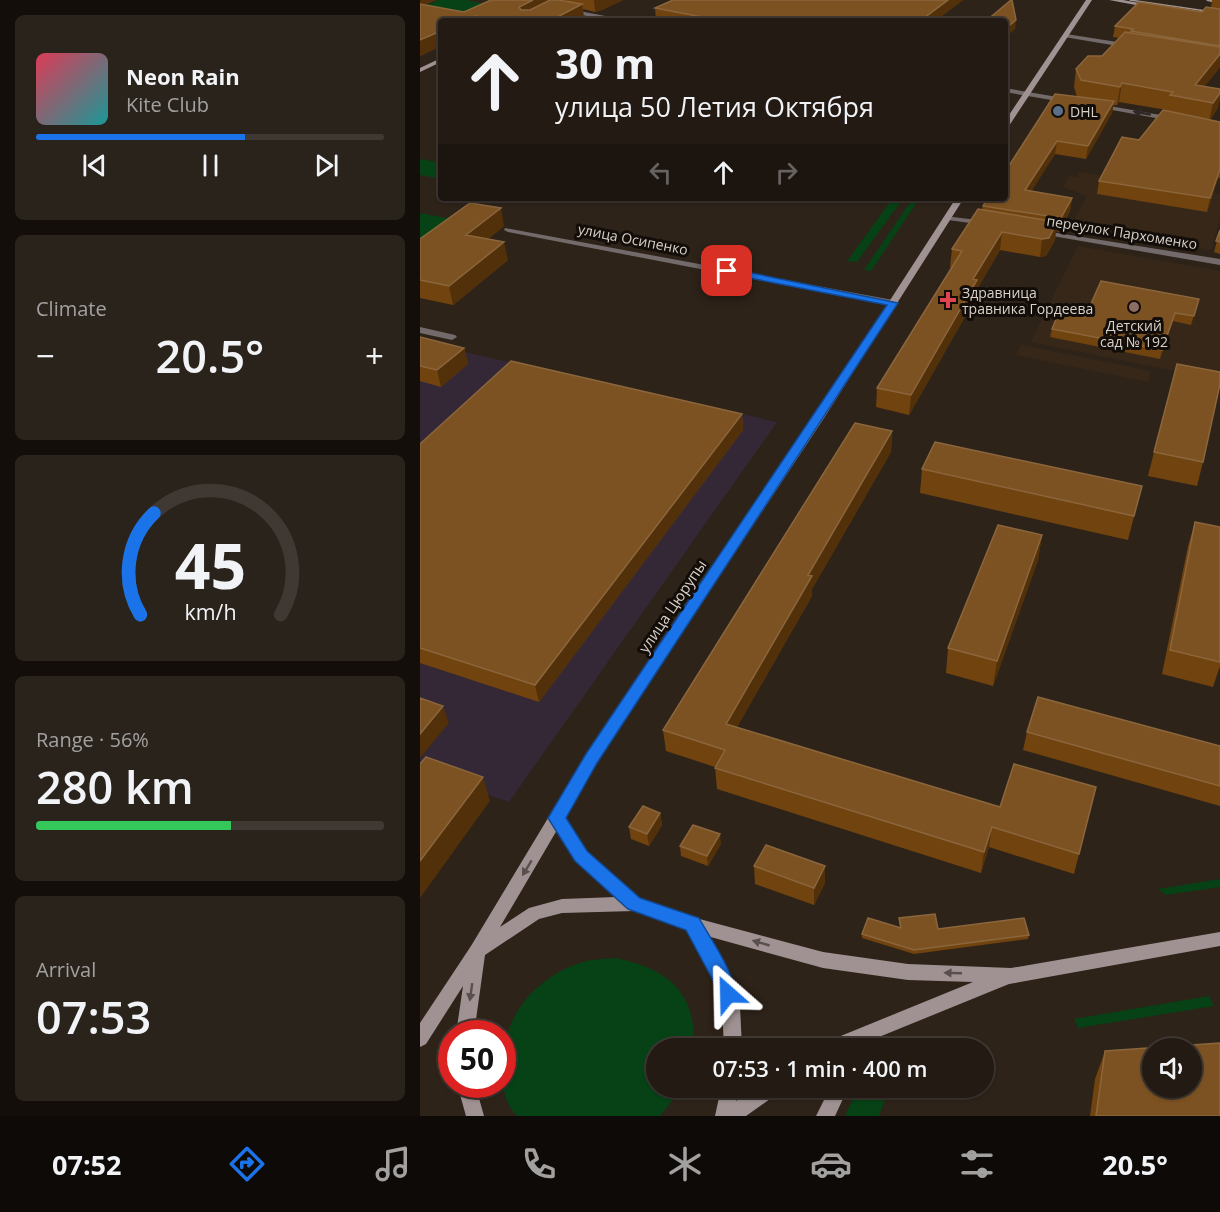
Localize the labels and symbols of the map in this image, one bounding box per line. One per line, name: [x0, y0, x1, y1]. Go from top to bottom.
place label: DHL: [1070, 102, 1098, 121]
marker: DHL: [1051, 104, 1065, 118]
one-way arrow: [1132, 108, 1151, 117]
street label: переулок Пархоменко: [1045, 211, 1199, 253]
street label: улица Осипенко: [576, 219, 690, 259]
pin: [701, 245, 752, 296]
place label: Здравница травника Гордеева: [962, 283, 1093, 318]
marker: Здравница травника Гордеева: [939, 291, 957, 309]
marker: Детский сад № 192: [1127, 300, 1141, 314]
place label: Детский сад № 192: [1100, 316, 1168, 351]
street label: улица Цюрупы: [633, 556, 711, 656]
one-way arrow: [521, 860, 532, 876]
one-way arrow: [752, 938, 770, 947]
position arrow: [696, 962, 760, 1026]
one-way arrow: [943, 969, 962, 978]
one-way arrow: [466, 983, 475, 1002]
speed limit sign: 50: [438, 1020, 516, 1098]

